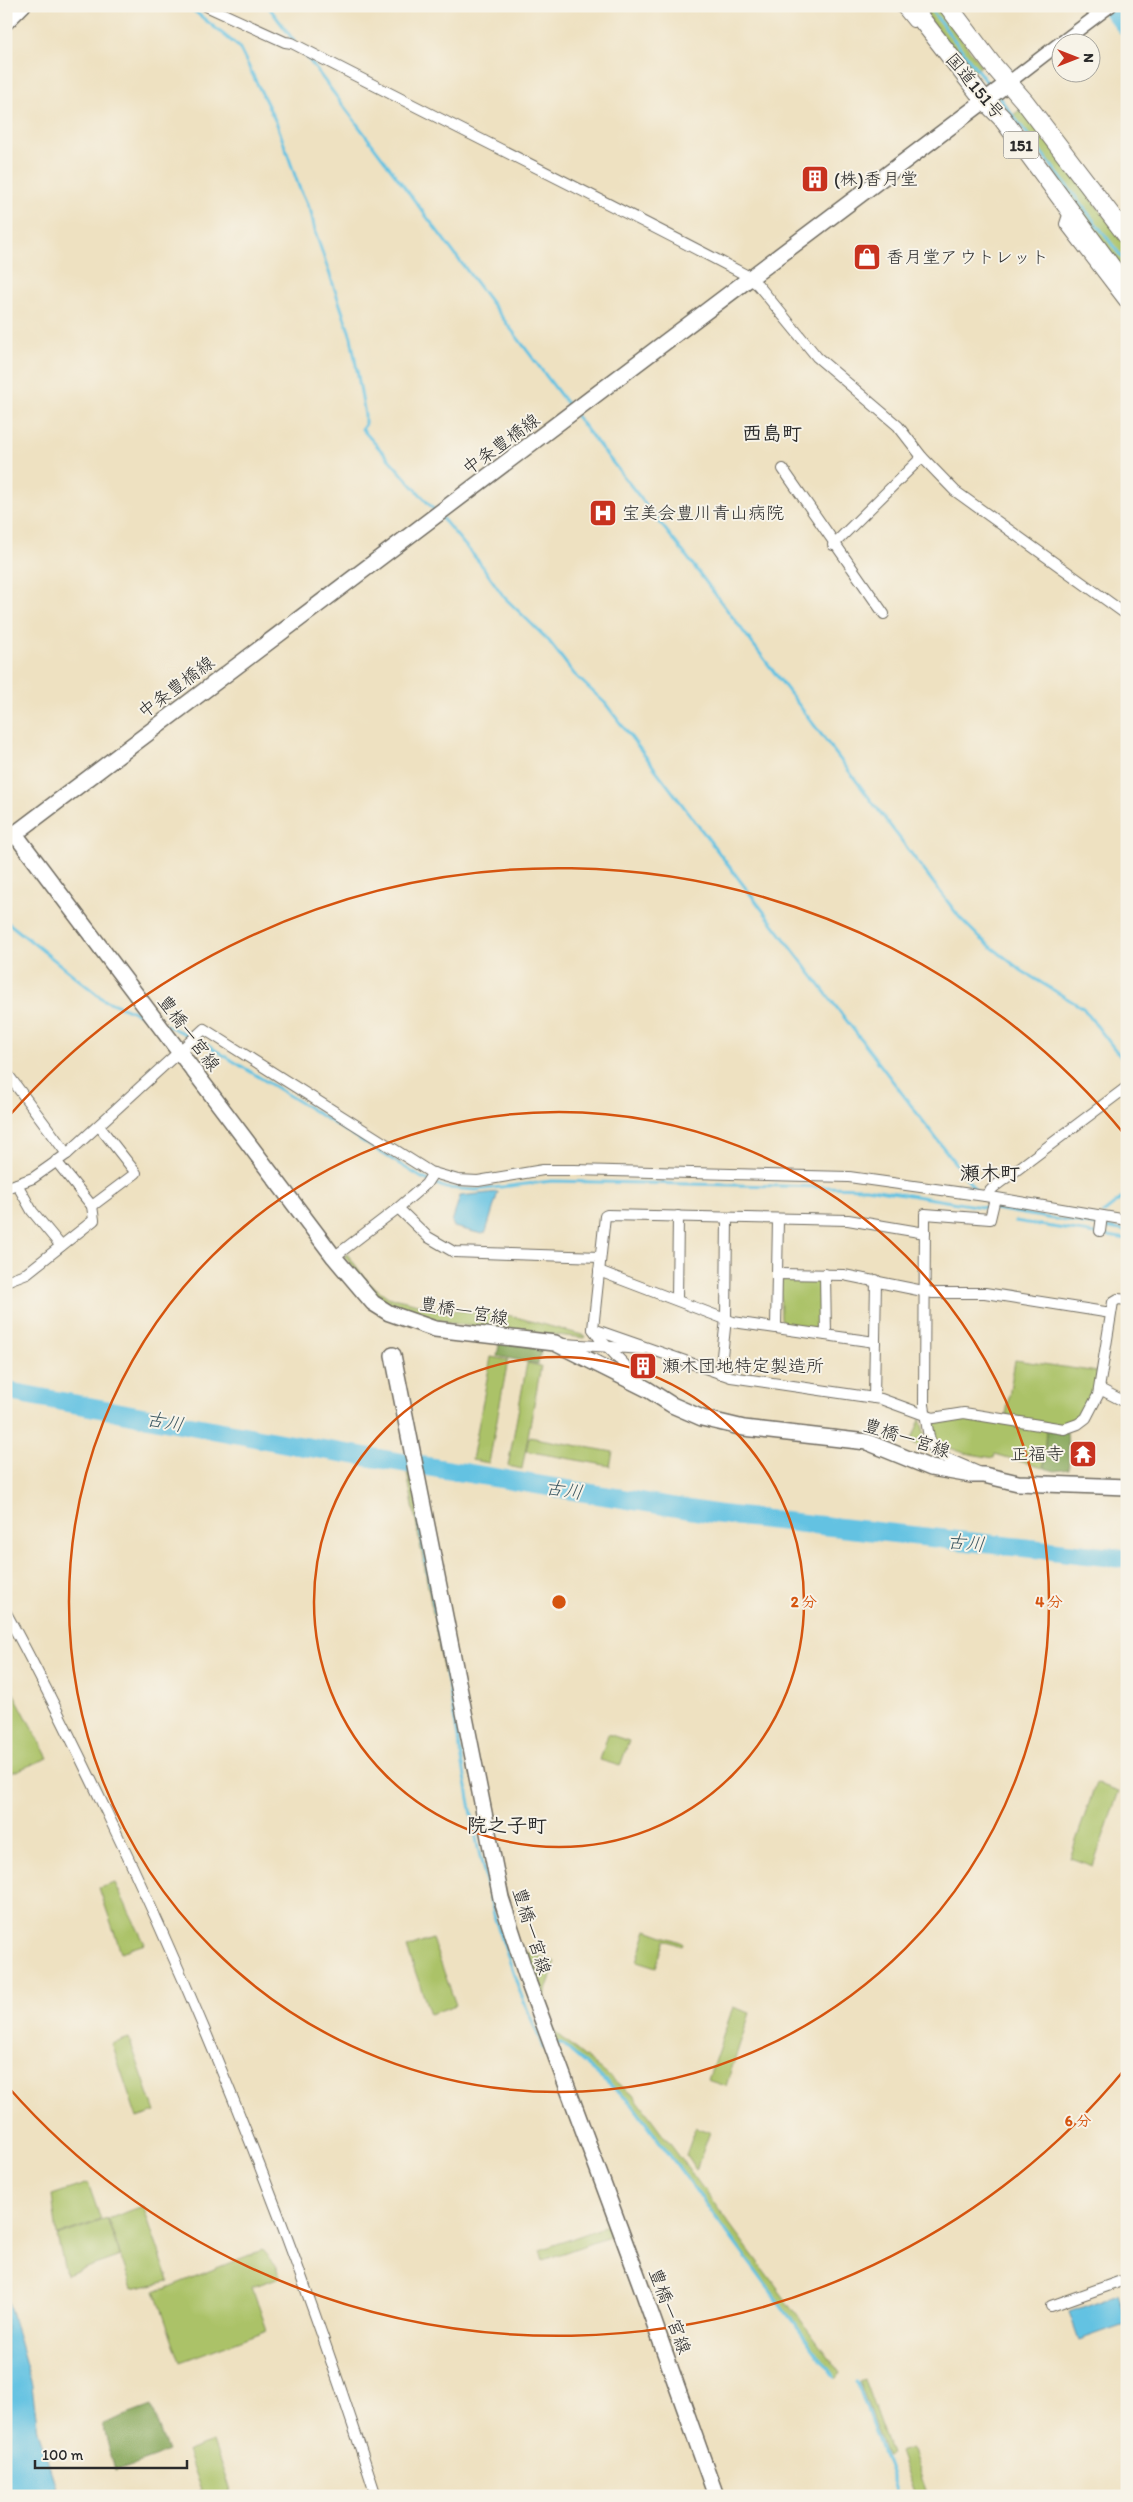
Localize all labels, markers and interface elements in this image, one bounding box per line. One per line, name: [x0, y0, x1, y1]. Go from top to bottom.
north arrow: [1050, 32, 1100, 82]
street label: 国道151号: [941, 48, 1009, 124]
text: N: [1080, 53, 1097, 63]
road number: 151: [1004, 132, 1038, 158]
building icon: (株)香月堂: [800, 164, 830, 194]
place label: (株)香月堂: [834, 168, 918, 190]
shop icon: 香月堂アウトレット: [852, 242, 882, 272]
place label: 香月堂アウトレット: [886, 246, 1049, 268]
street label: 中条豊橋線: [458, 409, 544, 479]
district label: 西島町: [742, 421, 802, 445]
hospital icon: 宝美会豊川青山病院: [588, 498, 618, 528]
place label: 宝美会豊川青山病院: [622, 502, 784, 524]
street label: 中条豊橋線: [133, 651, 219, 723]
street label: 豊橋一宮線: [153, 990, 225, 1076]
district label: 瀬木町: [960, 1161, 1020, 1185]
street label: 豊橋一宮線: [418, 1292, 510, 1330]
building icon: 瀬木団地特定製造所: [628, 1351, 658, 1381]
place label: 瀬木団地特定製造所: [662, 1355, 824, 1377]
water label: 古川: [144, 1407, 186, 1436]
street label: 豊橋一宮線: [861, 1414, 953, 1462]
temple icon: 正福寺: [1068, 1439, 1098, 1469]
place label: 正福寺: [1010, 1443, 1064, 1465]
water label: 古川: [543, 1475, 584, 1504]
water label: 古川: [946, 1529, 986, 1556]
centre of rings: [550, 1593, 568, 1611]
text: 2 分: [791, 1593, 817, 1611]
text: 4 分: [1035, 1593, 1063, 1611]
district label: 院之子町: [467, 1813, 547, 1837]
street label: 豊橋一宮線: [508, 1885, 556, 1977]
text: 6 分: [1065, 2112, 1091, 2130]
street label: 豊橋一宮線: [644, 2265, 696, 2357]
scale bar: [35, 2437, 188, 2469]
text: 100 m: [42, 2446, 84, 2464]

